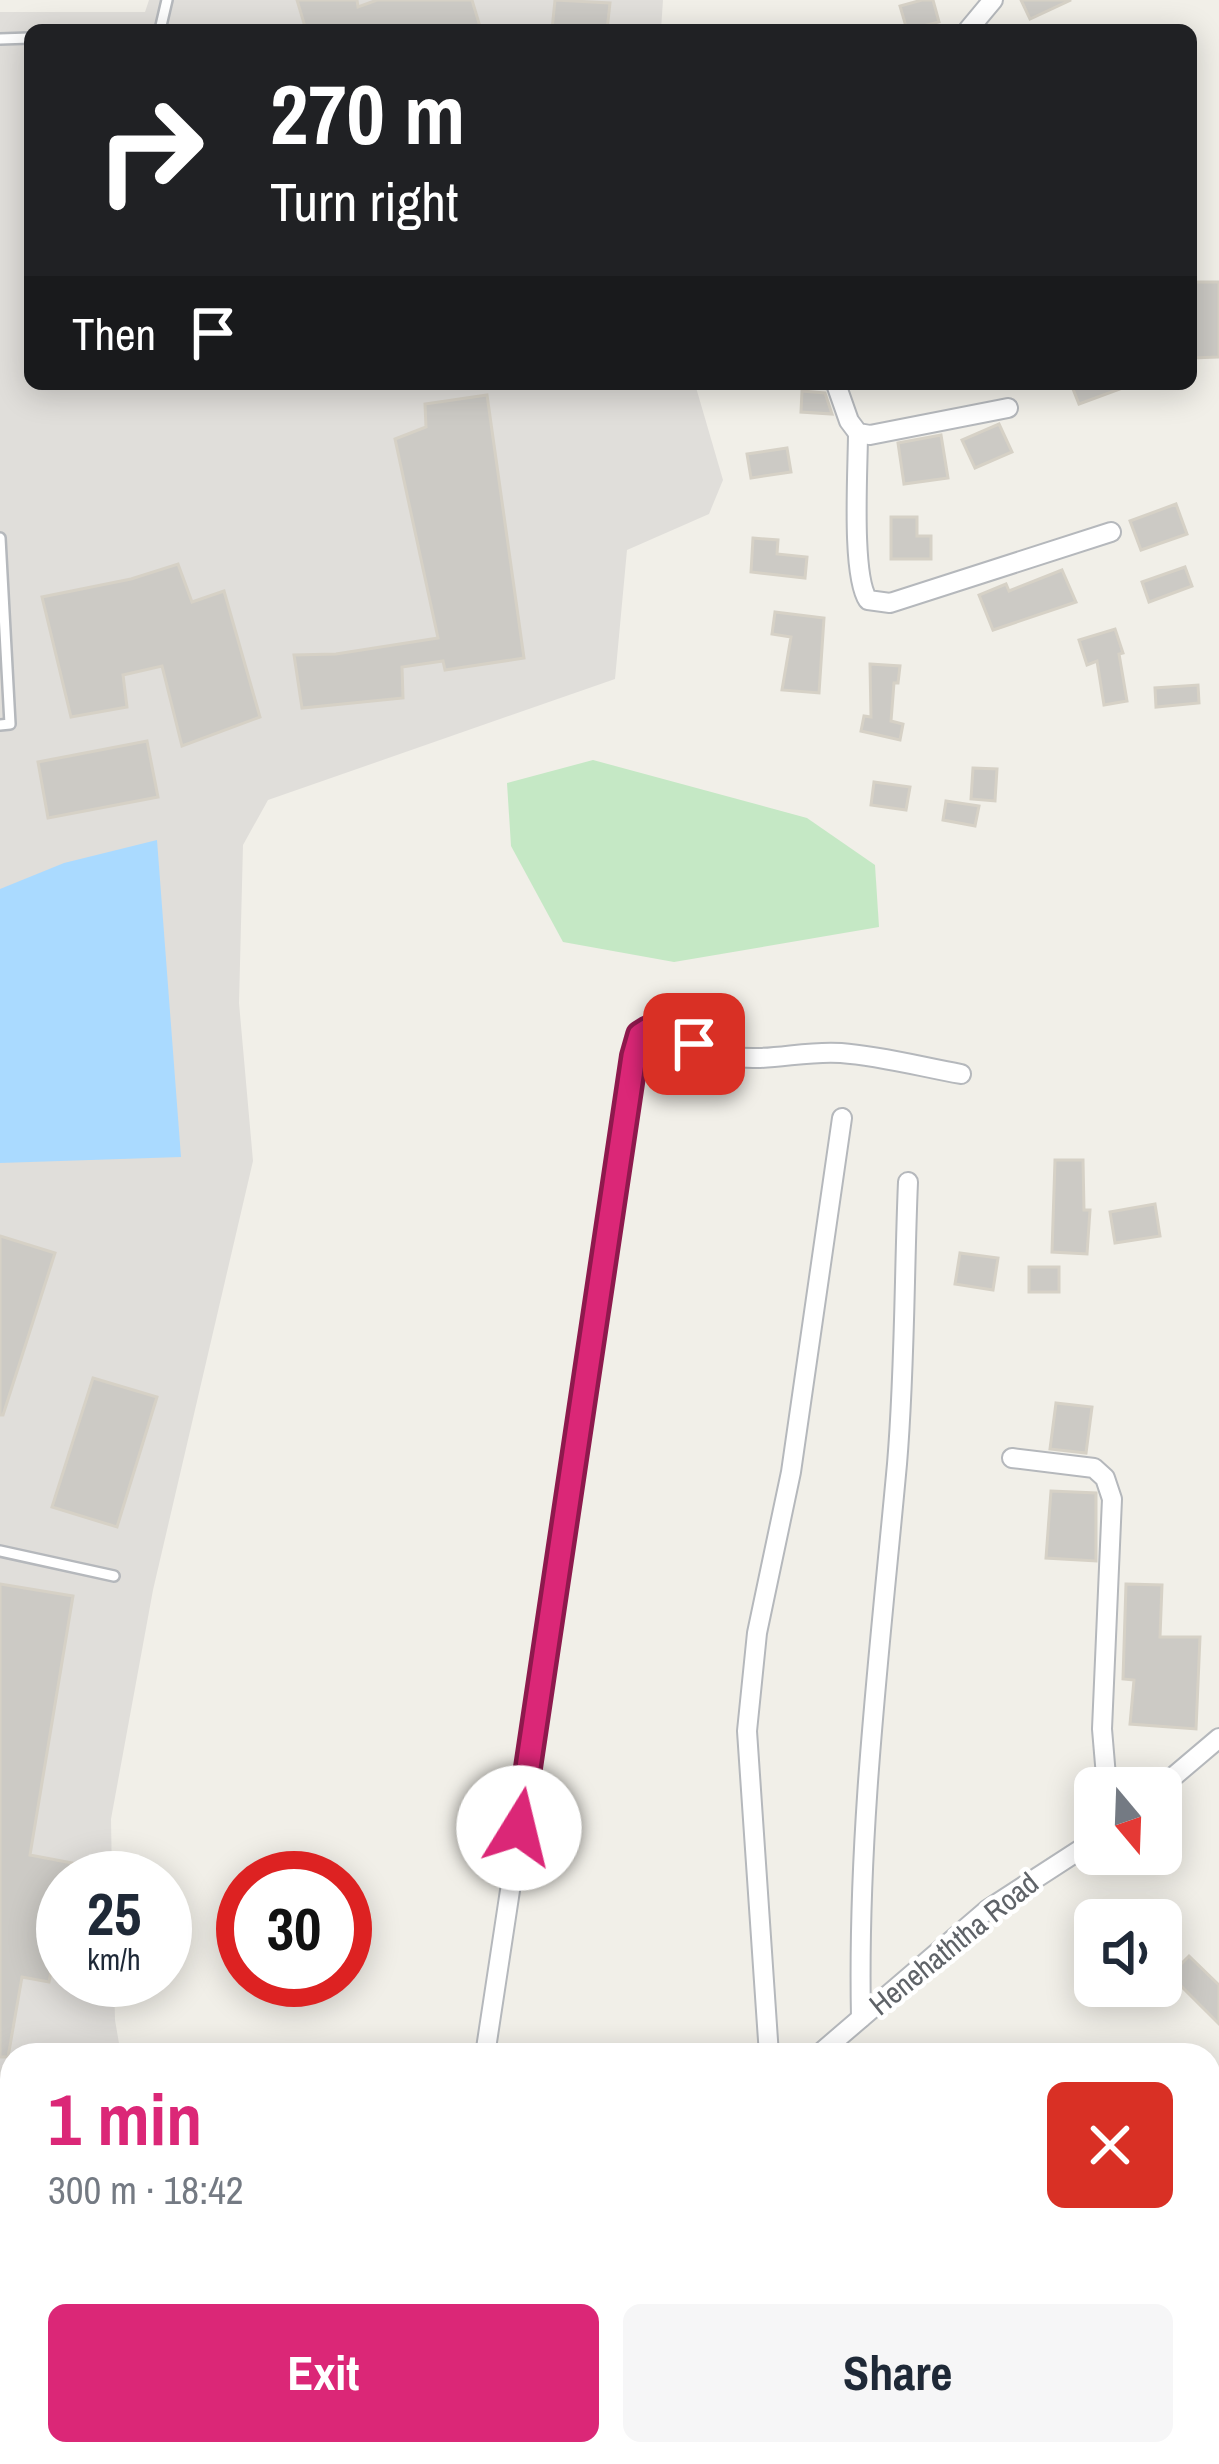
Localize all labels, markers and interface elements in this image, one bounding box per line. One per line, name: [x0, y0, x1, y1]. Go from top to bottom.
text: 270 m: [270, 57, 465, 170]
icon: right: [72, 72, 228, 228]
text: Turn right: [270, 165, 458, 238]
icon: arrive: [180, 300, 246, 366]
text: Then: [72, 303, 156, 364]
pin: [643, 993, 745, 1095]
icon: arrive: [661, 1011, 727, 1077]
position arrow: [456, 1765, 582, 1891]
north arrow: [1074, 1767, 1182, 1875]
map controls: [1074, 1767, 1182, 2007]
speed limit sign: 30: [216, 1851, 372, 2007]
street label: Henehaththa Road: [861, 1863, 1046, 2024]
text: 25: [87, 1873, 141, 1954]
button: sound: [1074, 1899, 1182, 2007]
text: km/h: [87, 1939, 141, 1979]
text: 1 min: [48, 2070, 202, 2167]
button: close: [1047, 2082, 1173, 2208]
text: 300 m · 18:42: [48, 2164, 244, 2216]
button: Exit: [48, 2304, 599, 2442]
button: Share: [623, 2304, 1173, 2442]

